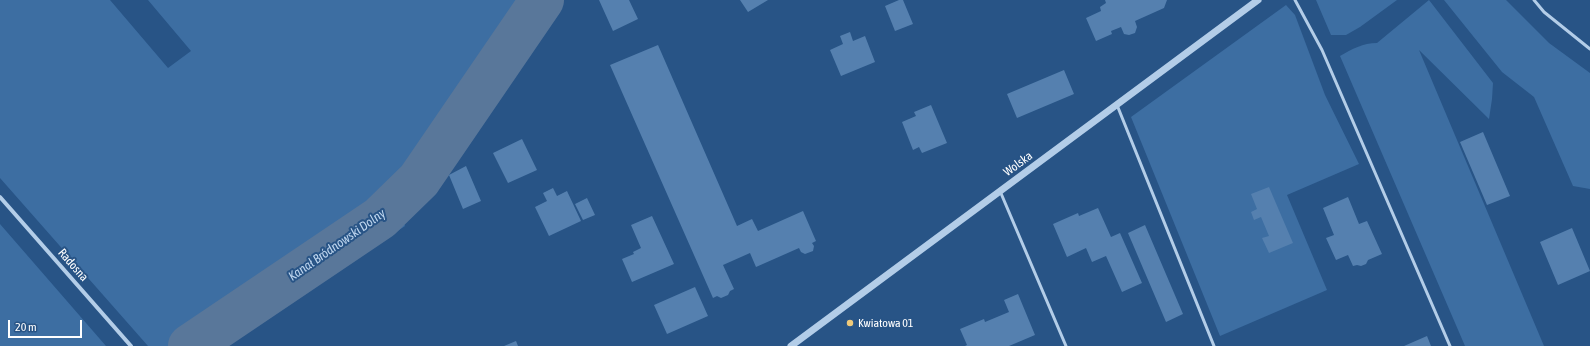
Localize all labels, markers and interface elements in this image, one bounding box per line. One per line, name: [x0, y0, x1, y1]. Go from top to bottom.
street label: Wolska: [1001, 149, 1035, 179]
water label: Kanał Bródnowski Dolny: [285, 206, 389, 284]
street label: Radosna: [55, 246, 91, 284]
scale bar: [10, 312, 84, 338]
place label: Kwiatowa 01: [858, 316, 913, 330]
marker: Kwiatowa 01: [845, 318, 855, 328]
text: 20 m: [15, 320, 37, 334]

